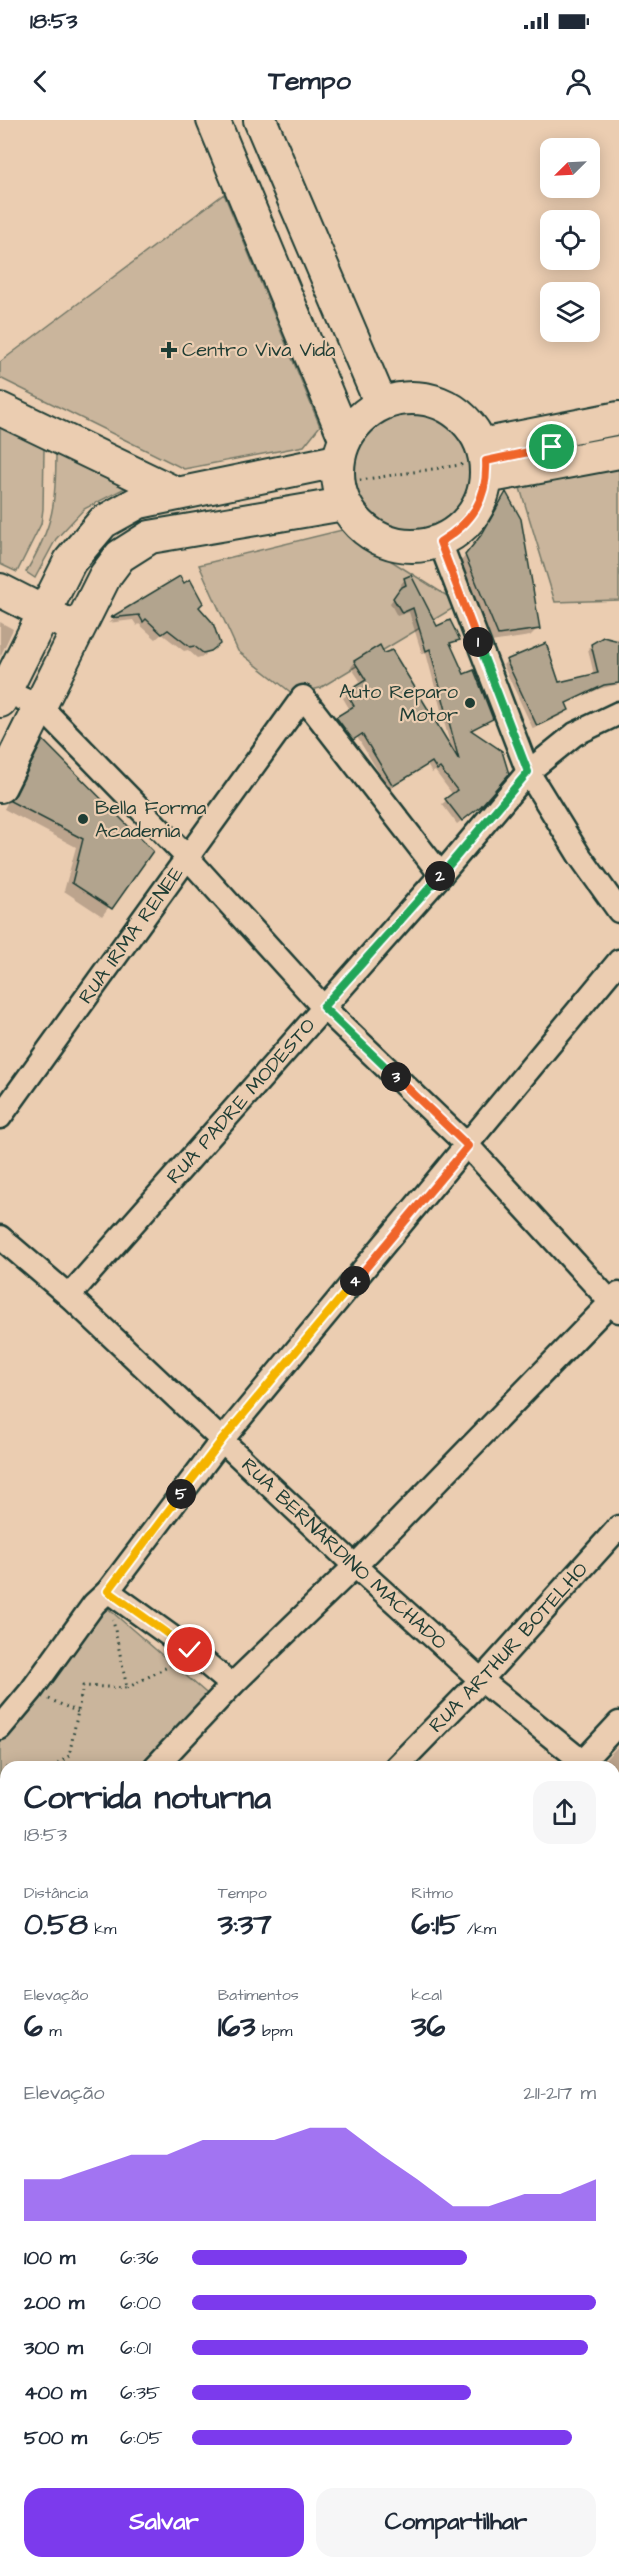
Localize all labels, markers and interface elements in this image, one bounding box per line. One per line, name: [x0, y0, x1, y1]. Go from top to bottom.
text: 18:53: [30, 6, 78, 37]
text: Tempo: [268, 62, 351, 100]
icon: back: [24, 65, 57, 98]
icon: person: [562, 65, 595, 98]
north arrow: [540, 138, 600, 198]
map controls: [540, 138, 600, 342]
button: locate: [540, 210, 600, 270]
button: layers: [540, 282, 600, 342]
place label: Centro Viva Vida: [182, 336, 335, 364]
marker: Centro Viva Vida: [160, 341, 178, 359]
pin: [526, 421, 577, 472]
icon: arrive: [535, 430, 568, 463]
pin: 1: [463, 627, 493, 657]
text: 1: [477, 631, 479, 653]
place label: Auto Reparo Motor: [339, 678, 458, 729]
marker: Auto Reparo Motor: [463, 696, 477, 710]
place label: Bella Forma Academia: [95, 794, 206, 845]
marker: Bella Forma Academia: [76, 812, 90, 826]
street label: RUA IRMÃ RENEE: [72, 861, 190, 1010]
pin: 2: [425, 861, 455, 891]
text: 2: [435, 865, 445, 887]
street label: RUA PADRE MODESTO: [160, 1012, 322, 1190]
pin: 3: [381, 1062, 411, 1092]
text: 3: [392, 1066, 400, 1088]
pin: 4: [340, 1266, 370, 1296]
text: 4: [350, 1270, 360, 1292]
street label: RUA BERNARDINO MACHADO: [235, 1452, 453, 1657]
pin: 5: [166, 1479, 196, 1509]
text: 5: [175, 1483, 187, 1505]
street label: RUA ARTHUR BOTELHO: [423, 1556, 594, 1739]
pin: [164, 1624, 215, 1675]
icon: check: [173, 1633, 206, 1666]
text: Corrida noturna: [24, 1775, 271, 1821]
button: share: [533, 1781, 596, 1844]
text: 18:53: [24, 1821, 67, 1849]
text: Distância: [24, 1882, 88, 1904]
text: Tempo: [218, 1882, 267, 1904]
text: Ritmo: [411, 1882, 453, 1904]
text: 0.58: [24, 1904, 88, 1946]
text: 3:37: [218, 1904, 272, 1946]
text: 6:15: [411, 1904, 460, 1946]
text: km: [88, 1918, 117, 1940]
text: /km: [460, 1918, 496, 1940]
text: Elevação: [24, 1984, 88, 2006]
text: Batimentos: [218, 1984, 299, 2006]
text: kcal: [411, 1984, 442, 2006]
text: 6: [24, 2006, 43, 2048]
text: 163: [218, 2006, 256, 2048]
text: 36: [411, 2006, 445, 2048]
text: m: [43, 2020, 62, 2042]
text: bpm: [256, 2020, 292, 2042]
text: Elevação: [24, 2079, 104, 2107]
text: 211–217 m: [523, 2079, 596, 2107]
text: 100 m: [24, 2244, 75, 2272]
text: 6:36: [120, 2244, 159, 2272]
text: 200 m: [24, 2289, 84, 2317]
text: 6:00: [120, 2289, 161, 2317]
text: 300 m: [24, 2334, 83, 2362]
text: 6:01: [120, 2334, 151, 2362]
text: 400 m: [24, 2379, 86, 2407]
text: 6:35: [120, 2379, 160, 2407]
text: 500 m: [24, 2424, 87, 2452]
text: 6:05: [120, 2424, 163, 2452]
button: Salvar: [24, 2488, 304, 2557]
button: Compartilhar: [316, 2488, 596, 2557]

